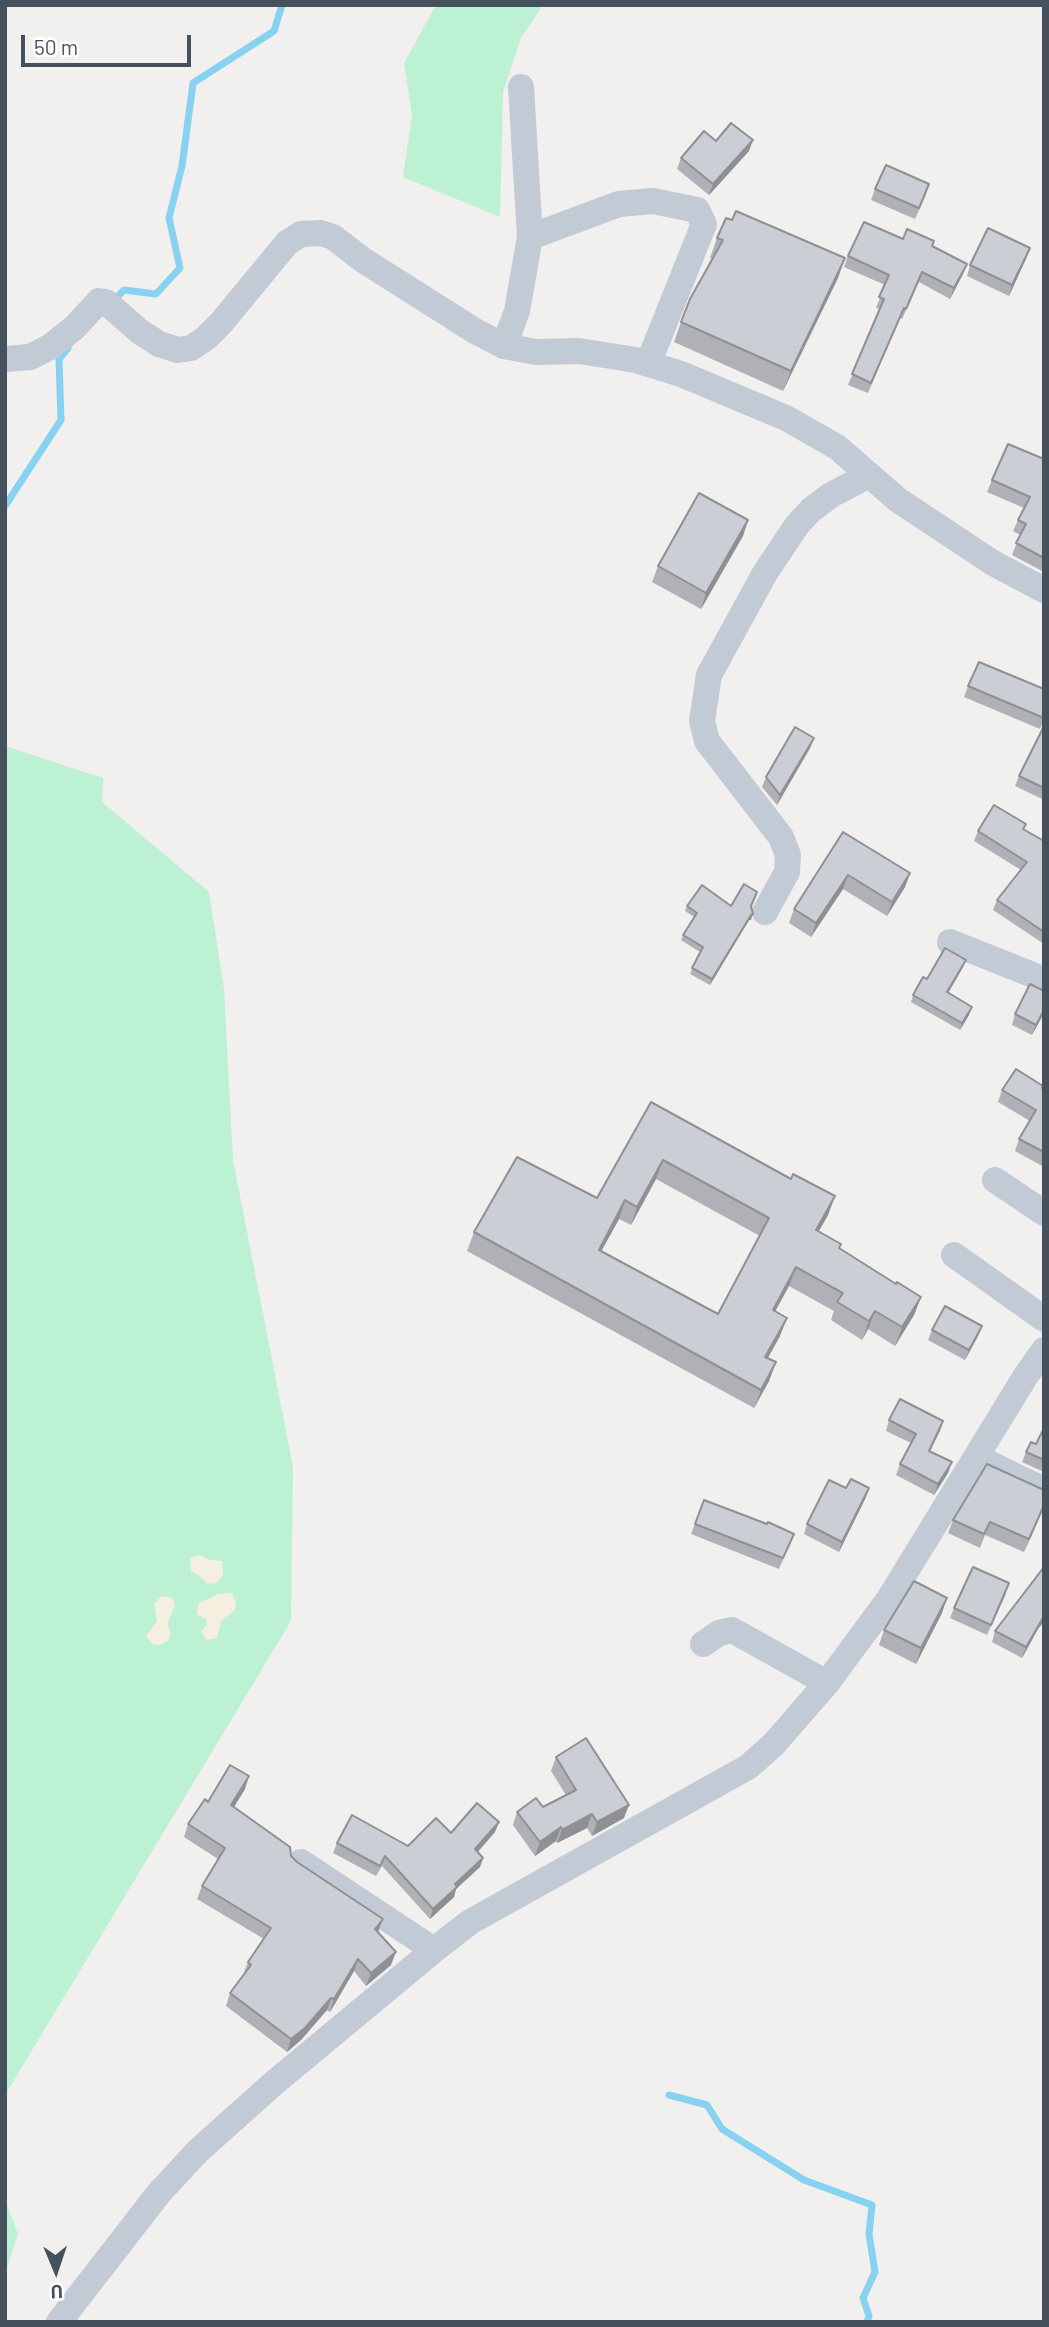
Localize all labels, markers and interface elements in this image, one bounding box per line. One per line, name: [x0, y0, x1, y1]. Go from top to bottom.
scale bar: [24, 21, 194, 65]
text: 50 m: [34, 34, 78, 59]
north arrow: [21, 2236, 91, 2306]
text: U: [50, 2281, 63, 2304]

